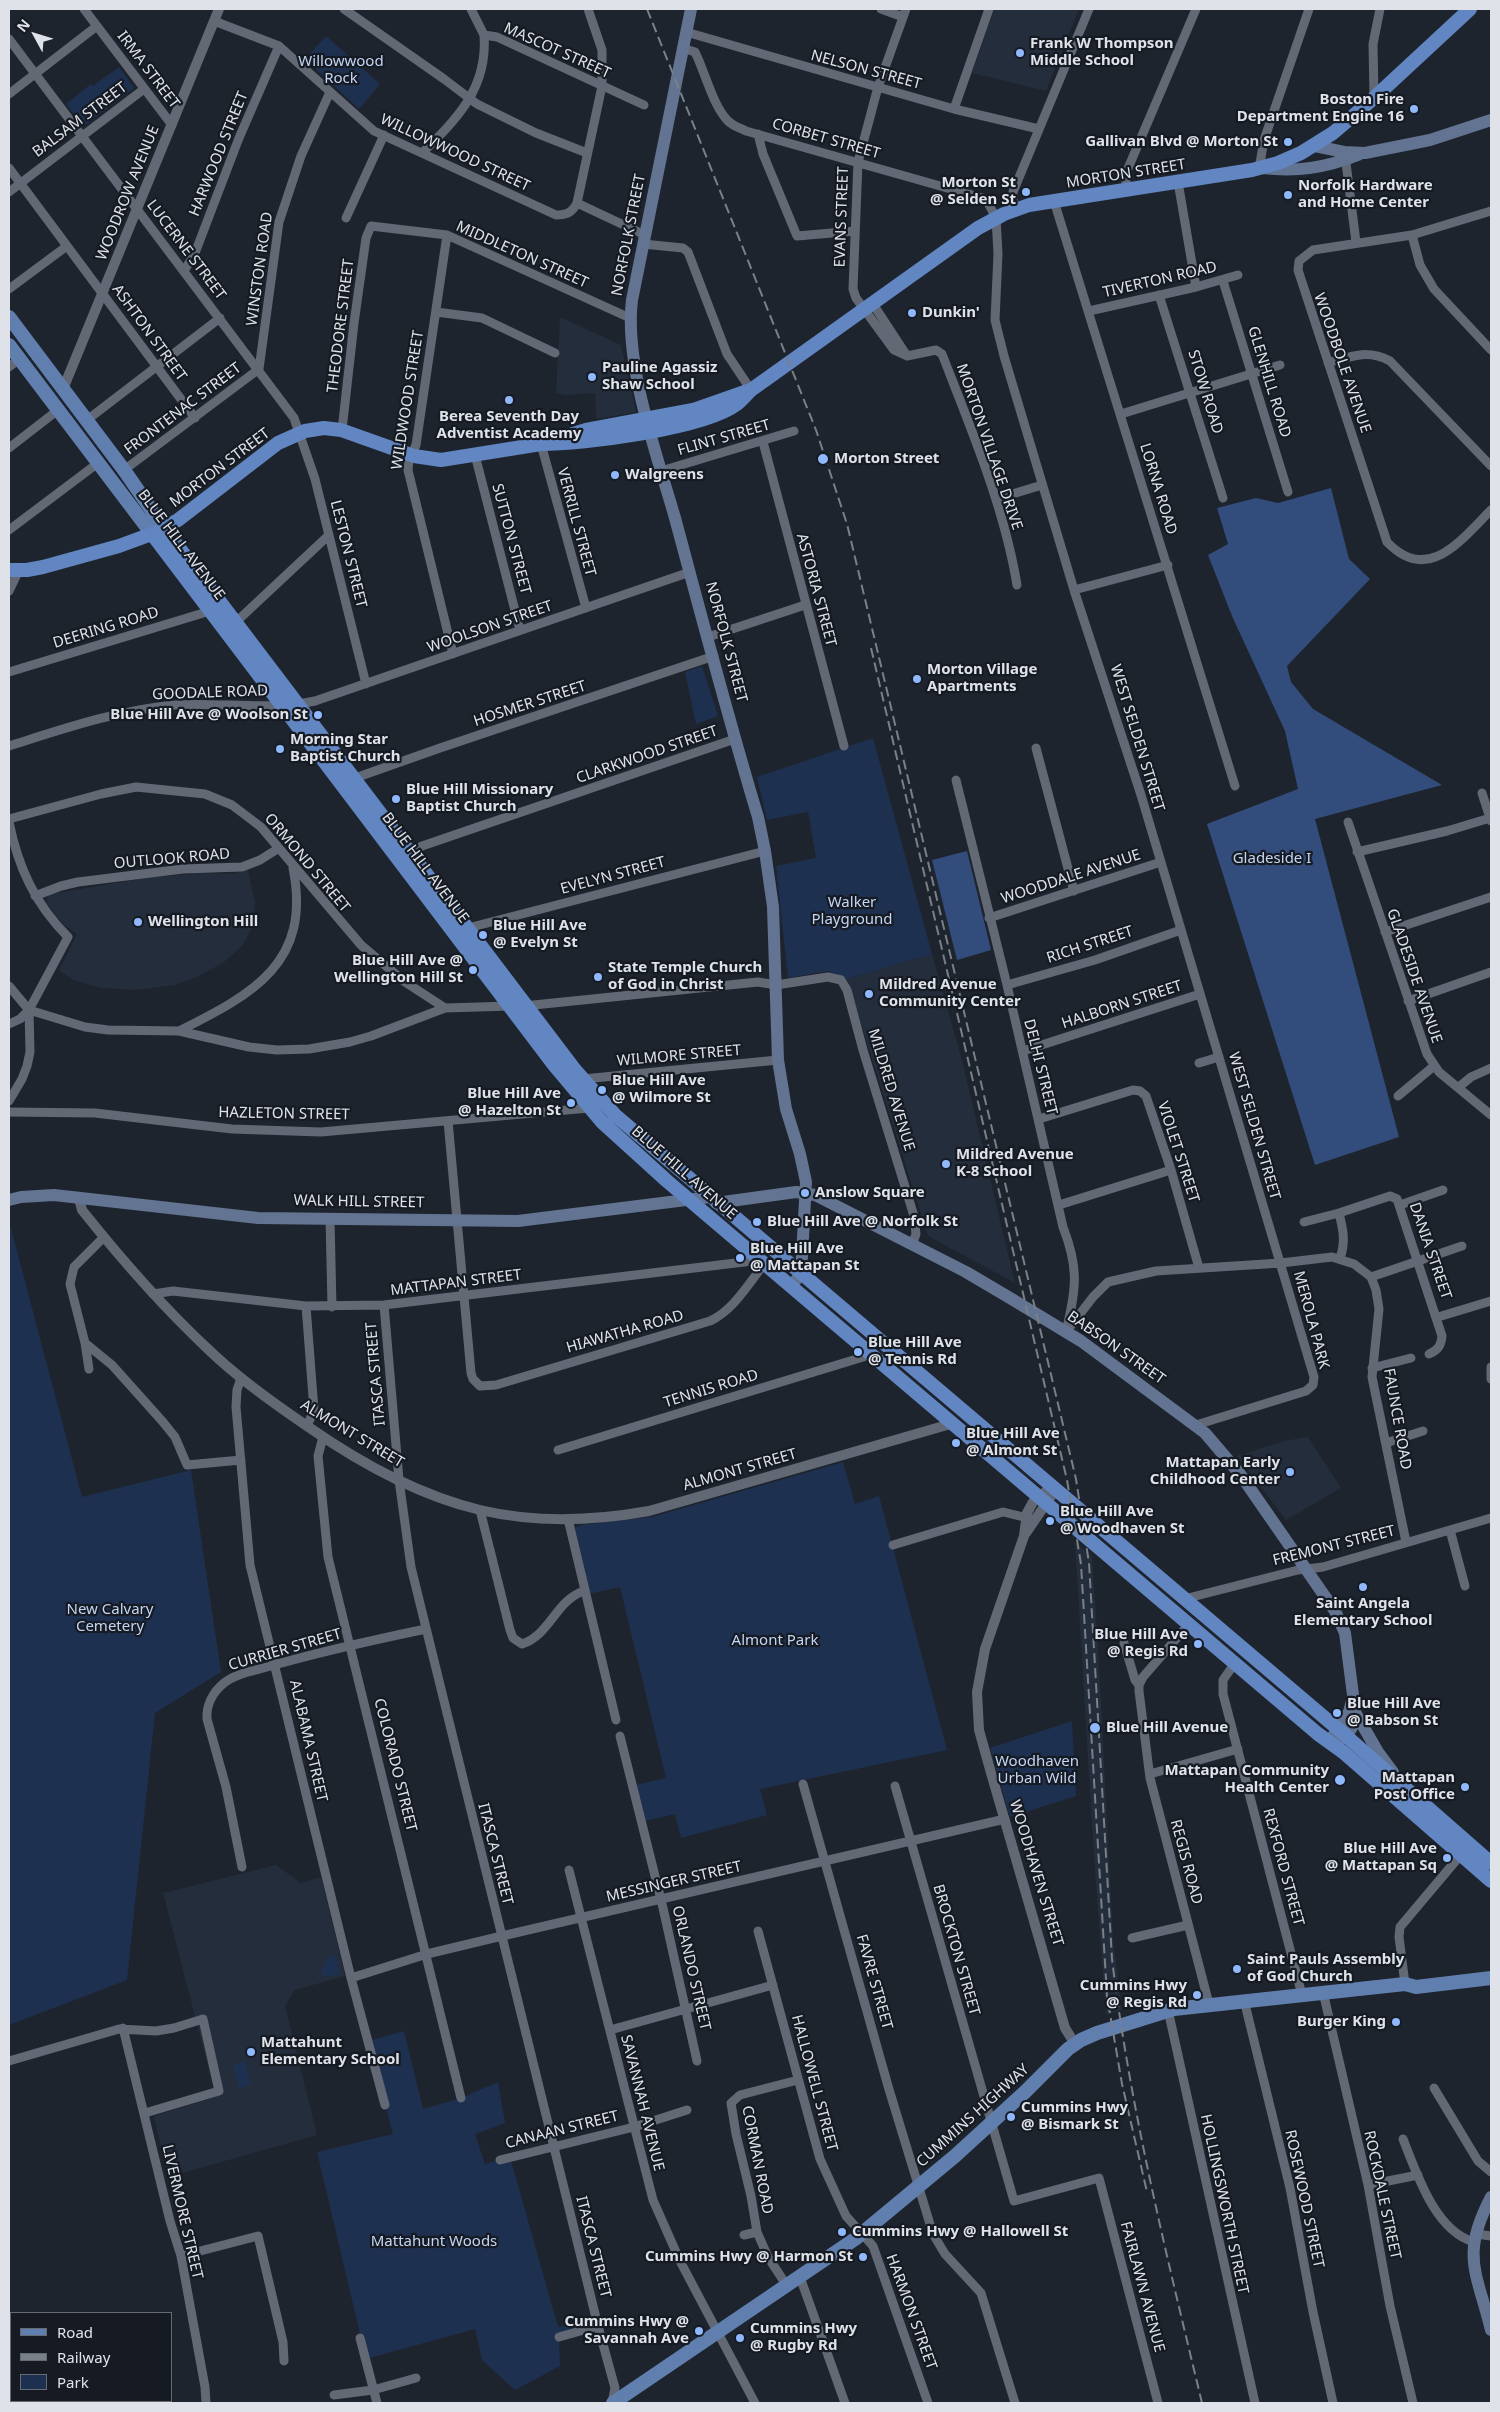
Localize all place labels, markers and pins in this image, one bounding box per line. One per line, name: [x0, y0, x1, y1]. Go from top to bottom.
place label: Frank W Thompson Middle School: [1030, 35, 1174, 70]
marker: Frank W Thompson Middle School: [1014, 47, 1026, 59]
place label: Boston Fire Department Engine 16: [1237, 91, 1404, 126]
marker: Boston Fire Department Engine 16: [1408, 103, 1420, 115]
place label: Gallivan Blvd @ Morton St: [1085, 133, 1278, 151]
marker: Gallivan Blvd @ Morton St: [1282, 136, 1294, 148]
place label: Morton St @ Selden St: [930, 174, 1016, 209]
place label: Norfolk Hardware and Home Center: [1298, 177, 1433, 212]
marker: Morton St @ Selden St: [1020, 186, 1032, 198]
marker: Norfolk Hardware and Home Center: [1282, 189, 1294, 201]
place label: Dunkin': [922, 304, 980, 322]
marker: Dunkin': [906, 307, 918, 319]
place label: Pauline Agassiz Shaw School: [602, 359, 717, 394]
marker: Pauline Agassiz Shaw School: [586, 371, 598, 383]
marker: Berea Seventh Day Adventist Academy: [503, 394, 515, 406]
place label: Berea Seventh Day Adventist Academy: [437, 408, 581, 443]
place label: Morton Street: [834, 450, 939, 468]
marker: Morton Street: [816, 452, 830, 466]
place label: Walgreens: [625, 466, 704, 484]
marker: Walgreens: [609, 469, 621, 481]
place label: Morton Village Apartments: [927, 661, 1037, 696]
marker: Morton Village Apartments: [911, 673, 923, 685]
place label: Blue Hill Ave @ Woolson St: [110, 706, 308, 724]
marker: Blue Hill Ave @ Woolson St: [312, 709, 324, 721]
place label: Morning Star Baptist Church: [290, 731, 400, 766]
marker: Morning Star Baptist Church: [274, 743, 286, 755]
place label: Blue Hill Missionary Baptist Church: [406, 781, 553, 816]
marker: Blue Hill Missionary Baptist Church: [390, 793, 402, 805]
place label: Wellington Hill: [148, 913, 258, 931]
marker: Wellington Hill: [132, 916, 144, 928]
place label: Blue Hill Ave @ Evelyn St: [493, 917, 587, 952]
marker: Blue Hill Ave @ Evelyn St: [477, 929, 489, 941]
place label: Blue Hill Ave @ Wellington Hill St: [334, 952, 463, 987]
place label: State Temple Church of God in Christ: [608, 959, 762, 994]
marker: Blue Hill Ave @ Wellington Hill St: [467, 964, 479, 976]
marker: State Temple Church of God in Christ: [592, 971, 604, 983]
place label: Mildred Avenue Community Center: [879, 976, 1021, 1011]
marker: Mildred Avenue Community Center: [863, 988, 875, 1000]
place label: Blue Hill Ave @ Wilmore St: [612, 1072, 711, 1107]
marker: Blue Hill Ave @ Wilmore St: [596, 1084, 608, 1096]
place label: Blue Hill Ave @ Hazelton St: [458, 1085, 561, 1120]
marker: Blue Hill Ave @ Hazelton St: [565, 1097, 577, 1109]
place label: Mildred Avenue K-8 School: [956, 1146, 1074, 1181]
marker: Mildred Avenue K-8 School: [940, 1158, 952, 1170]
place label: Anslow Square: [815, 1184, 925, 1202]
marker: Anslow Square: [799, 1187, 811, 1199]
place label: Blue Hill Ave @ Norfolk St: [767, 1213, 958, 1231]
marker: Blue Hill Ave @ Norfolk St: [751, 1216, 763, 1228]
place label: Blue Hill Ave @ Mattapan St: [750, 1240, 859, 1275]
marker: Blue Hill Ave @ Mattapan St: [734, 1252, 746, 1264]
place label: Blue Hill Ave @ Tennis Rd: [868, 1334, 962, 1369]
marker: Blue Hill Ave @ Tennis Rd: [852, 1346, 864, 1358]
place label: Blue Hill Ave @ Almont St: [966, 1425, 1060, 1460]
marker: Blue Hill Ave @ Almont St: [950, 1437, 962, 1449]
place label: Mattapan Early Childhood Center: [1150, 1454, 1280, 1489]
marker: Mattapan Early Childhood Center: [1284, 1466, 1296, 1478]
place label: Blue Hill Ave @ Woodhaven St: [1060, 1503, 1184, 1538]
marker: Blue Hill Ave @ Woodhaven St: [1044, 1515, 1056, 1527]
marker: Saint Angela Elementary School: [1357, 1581, 1369, 1593]
place label: Saint Angela Elementary School: [1294, 1595, 1432, 1630]
place label: Blue Hill Ave @ Regis Rd: [1094, 1626, 1188, 1661]
marker: Blue Hill Ave @ Regis Rd: [1192, 1638, 1204, 1650]
place label: Blue Hill Ave @ Babson St: [1347, 1695, 1441, 1730]
marker: Blue Hill Ave @ Babson St: [1331, 1707, 1343, 1719]
place label: Blue Hill Avenue: [1106, 1719, 1228, 1737]
marker: Blue Hill Avenue: [1088, 1721, 1102, 1735]
place label: Mattapan Community Health Center: [1164, 1762, 1329, 1797]
place label: Mattapan Post Office: [1374, 1769, 1455, 1804]
marker: Mattapan Community Health Center: [1333, 1773, 1347, 1787]
marker: Mattapan Post Office: [1459, 1781, 1471, 1793]
place label: Blue Hill Ave @ Mattapan Sq: [1325, 1840, 1437, 1875]
marker: Blue Hill Ave @ Mattapan Sq: [1441, 1852, 1453, 1864]
place label: Saint Pauls Assembly of God Church: [1247, 1951, 1404, 1986]
marker: Saint Pauls Assembly of God Church: [1231, 1963, 1243, 1975]
place label: Cummins Hwy @ Regis Rd: [1080, 1977, 1187, 2012]
marker: Cummins Hwy @ Regis Rd: [1191, 1989, 1203, 2001]
place label: Burger King: [1297, 2013, 1386, 2031]
marker: Burger King: [1390, 2016, 1402, 2028]
place label: Mattahunt Elementary School: [261, 2034, 400, 2069]
marker: Mattahunt Elementary School: [245, 2046, 257, 2058]
place label: Cummins Hwy @ Bismark St: [1021, 2099, 1128, 2134]
marker: Cummins Hwy @ Bismark St: [1005, 2111, 1017, 2123]
place label: Cummins Hwy @ Hallowell St: [852, 2223, 1068, 2241]
marker: Cummins Hwy @ Hallowell St: [836, 2226, 848, 2238]
place label: Cummins Hwy @ Harmon St: [645, 2248, 853, 2266]
marker: Cummins Hwy @ Harmon St: [857, 2251, 869, 2263]
place label: Cummins Hwy @ Savannah Ave: [564, 2313, 689, 2348]
place label: Cummins Hwy @ Rugby Rd: [750, 2320, 857, 2355]
marker: Cummins Hwy @ Savannah Ave: [693, 2325, 705, 2337]
marker: Cummins Hwy @ Rugby Rd: [734, 2332, 746, 2344]

